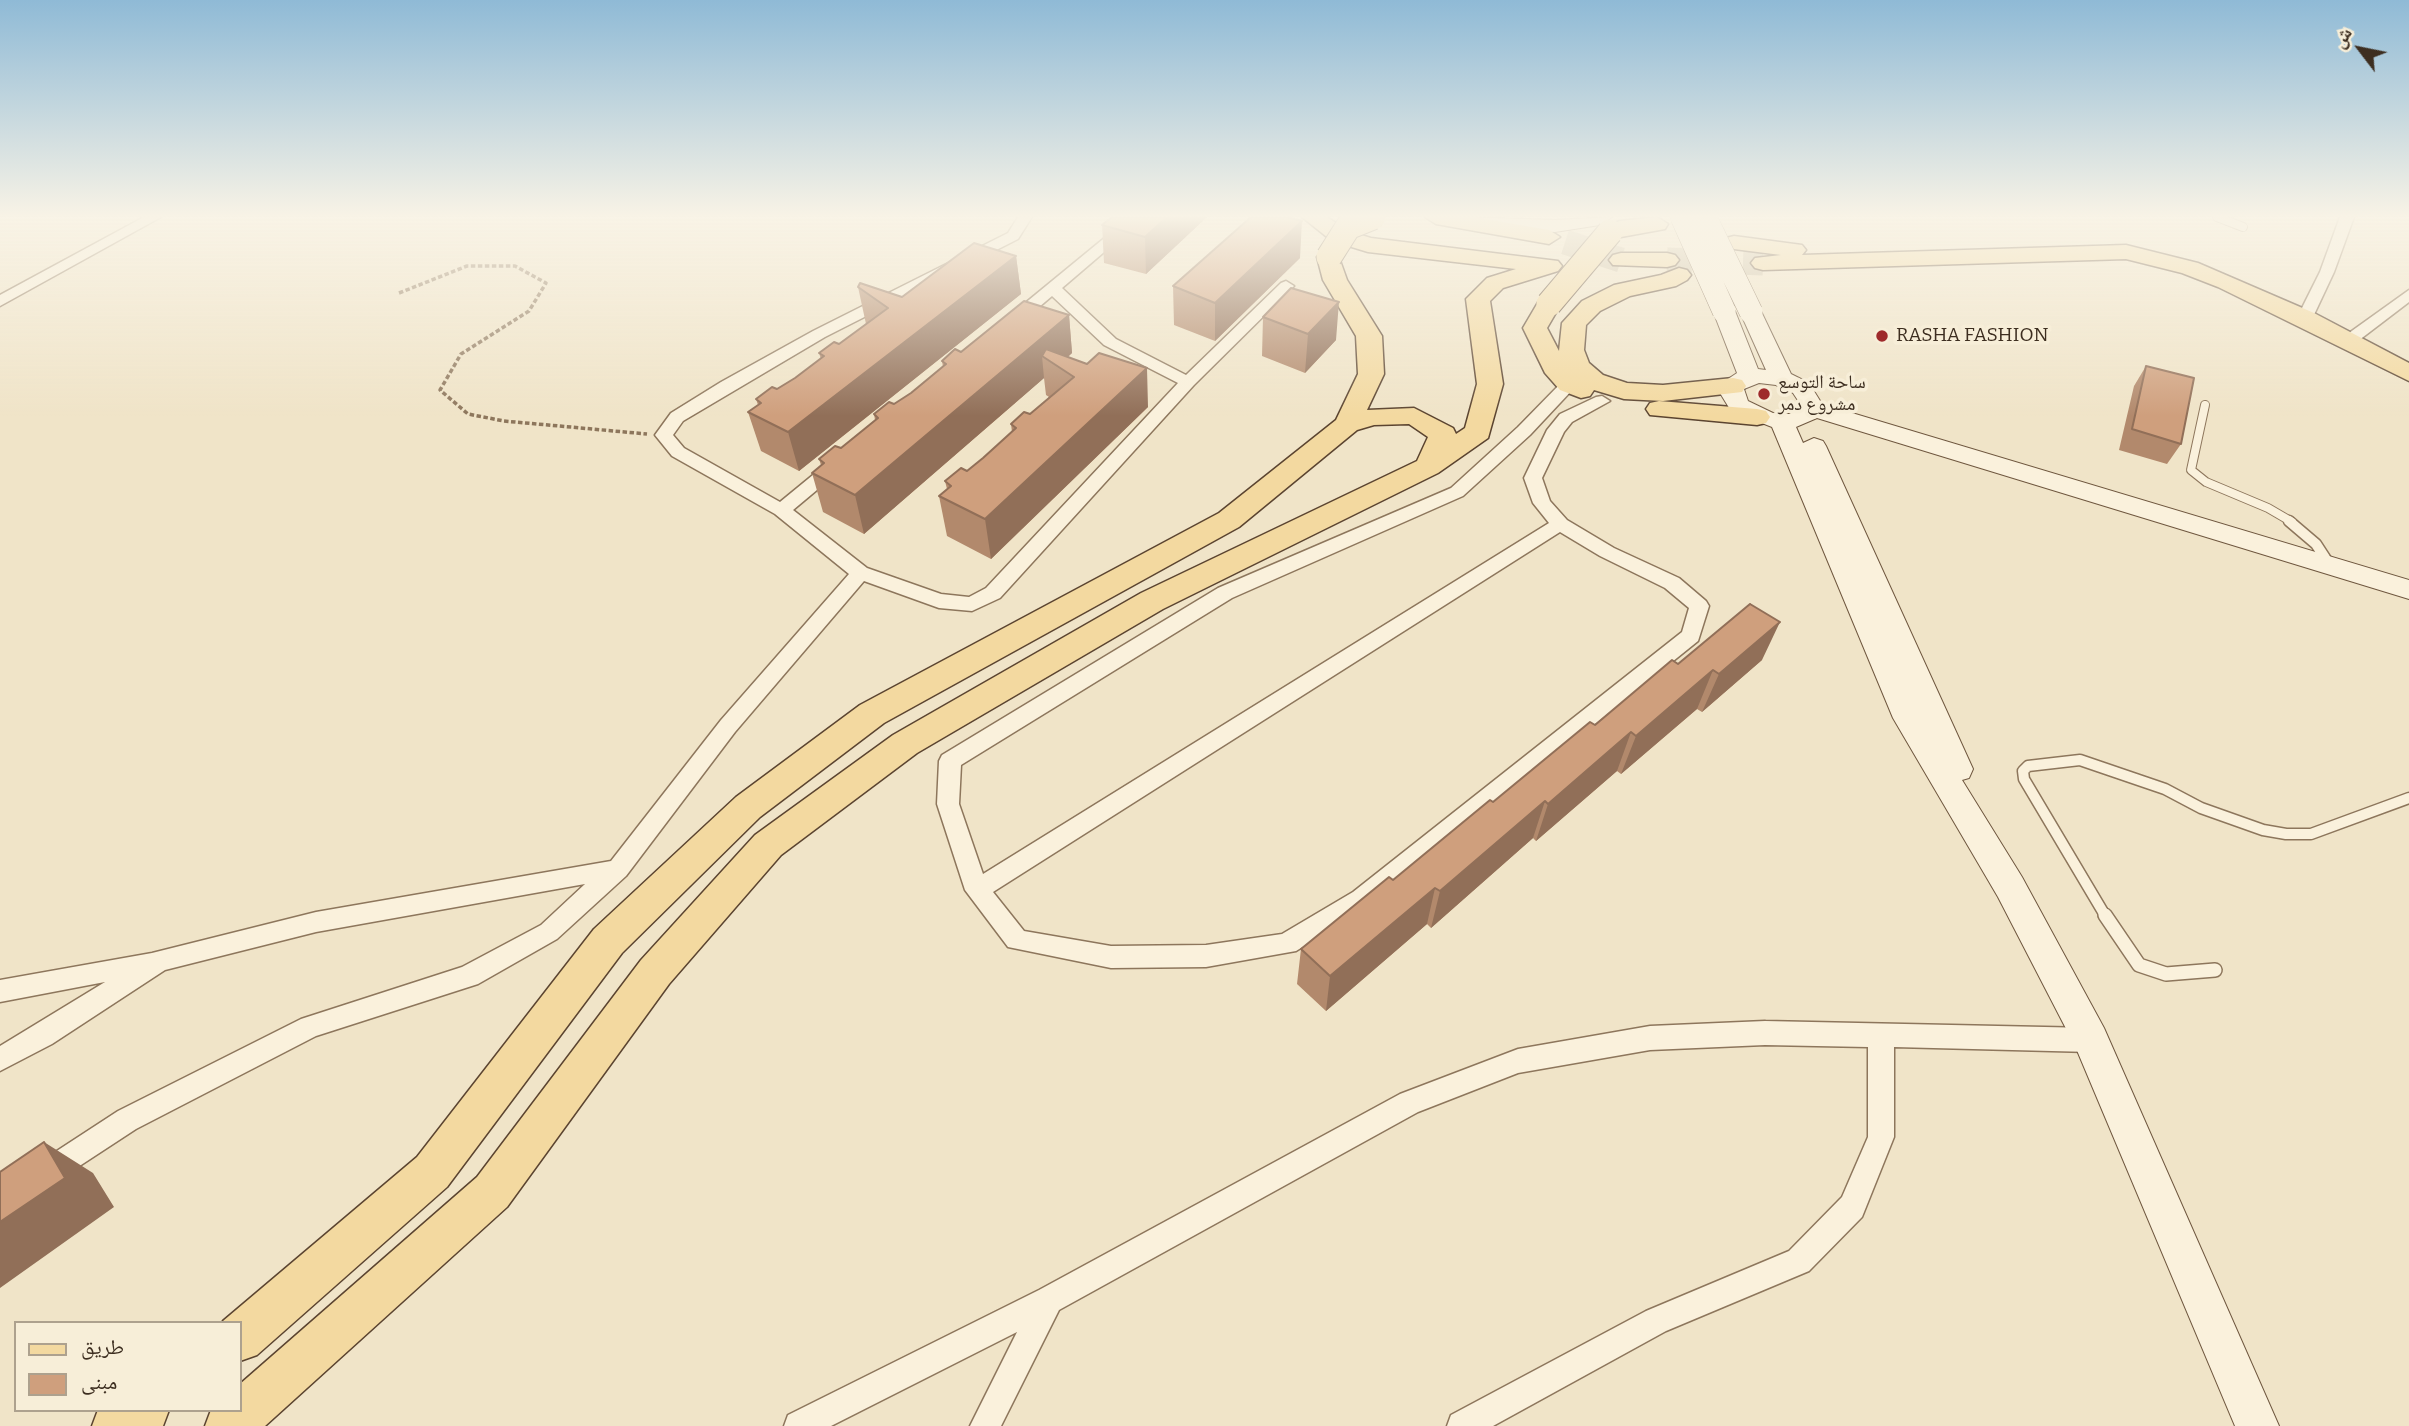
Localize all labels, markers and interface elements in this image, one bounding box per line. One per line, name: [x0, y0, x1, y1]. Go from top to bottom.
north arrow: [2325, 14, 2395, 84]
text: ش: [2327, 23, 2357, 52]
place label: RASHA FASHION: [1896, 325, 2049, 347]
marker: RASHA FASHION: [1874, 328, 1890, 344]
place label: ساحة التوسع مشروع دمر: [1778, 372, 1866, 416]
marker: ساحة التوسع مشروع دمر: [1756, 386, 1772, 402]
legend: [14, 1321, 242, 1412]
text: طريق: [81, 1334, 124, 1360]
text: مبنى: [81, 1369, 117, 1395]

